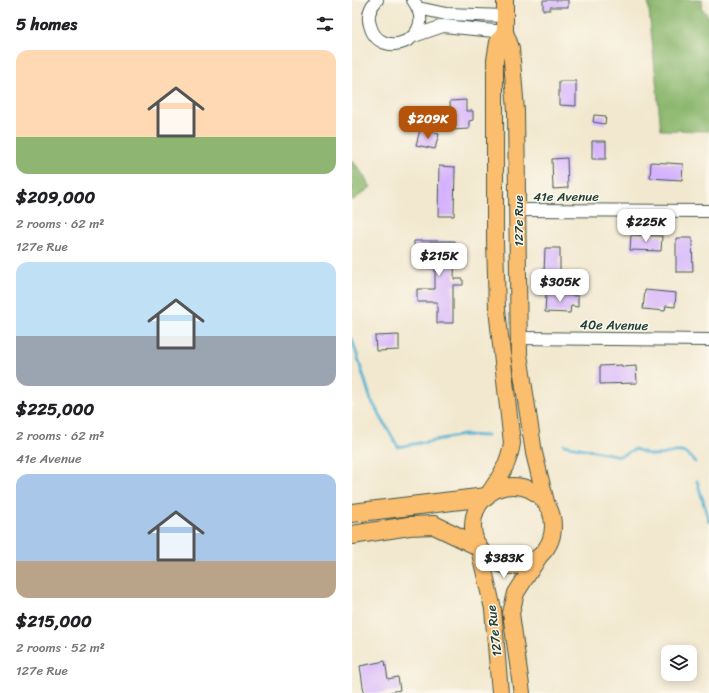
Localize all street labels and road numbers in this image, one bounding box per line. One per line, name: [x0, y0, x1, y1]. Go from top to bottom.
street label: 41e Avenue: [533, 185, 599, 208]
street label: 127e Rue: [507, 195, 530, 247]
street label: 40e Avenue: [580, 313, 649, 337]
street label: 127e Rue: [479, 604, 509, 658]

